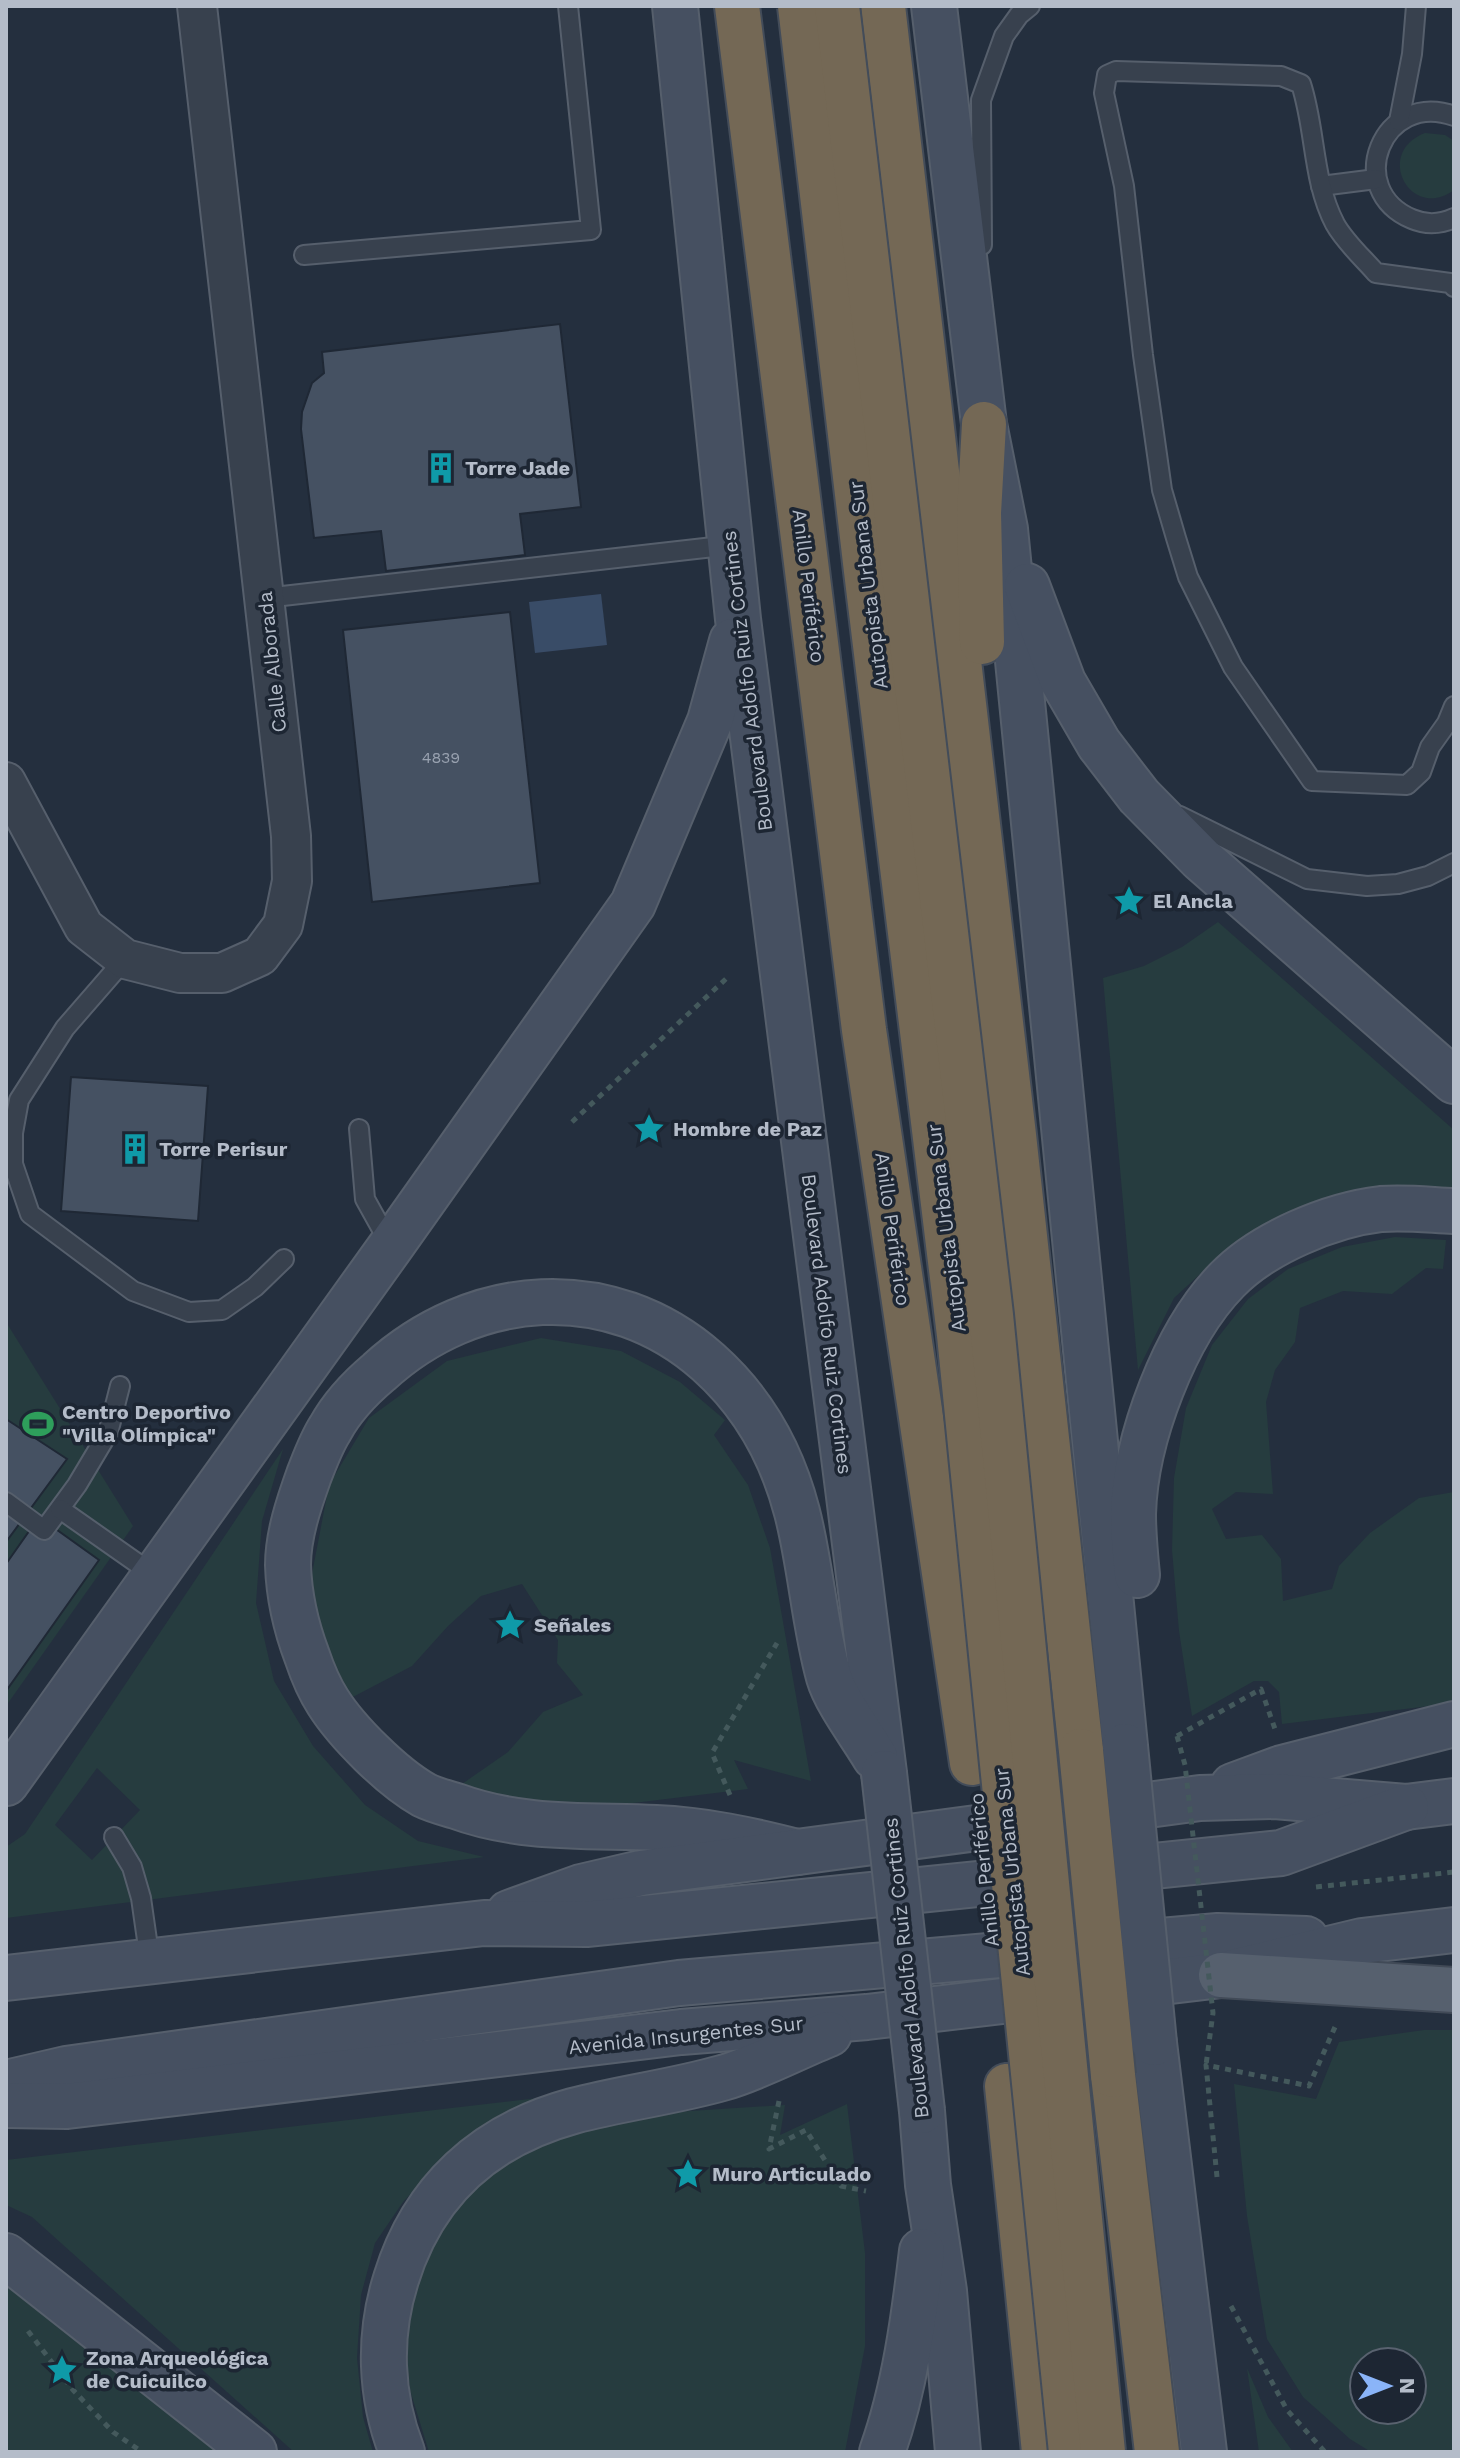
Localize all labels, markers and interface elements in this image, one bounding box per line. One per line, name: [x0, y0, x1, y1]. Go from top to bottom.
building icon: Torre Jade: [424, 451, 458, 485]
place label: Torre Jade: [465, 456, 570, 480]
street label: Autopista Urbana Sur: [843, 480, 893, 690]
street label: Anillo Periférico: [788, 508, 830, 664]
street label: Boulevard Adolfo Ruiz Cortines: [717, 529, 777, 833]
street label: Calle Alborada: [253, 590, 291, 734]
house number: 4839: [422, 748, 460, 767]
place icon: El Ancla: [1112, 884, 1146, 918]
place label: El Ancla: [1153, 889, 1233, 913]
place icon: Hombre de Paz: [632, 1112, 666, 1146]
place label: Hombre de Paz: [673, 1117, 822, 1141]
street label: Autopista Urbana Sur: [921, 1123, 971, 1333]
building icon: Torre Perisur: [118, 1132, 152, 1166]
place label: Torre Perisur: [159, 1137, 288, 1161]
street label: Anillo Periférico: [870, 1151, 916, 1307]
street label: Boulevard Adolfo Ruiz Cortines: [797, 1172, 857, 1476]
place label: Centro Deportivo "Villa Olímpica": [62, 1400, 231, 1447]
sports icon: Centro Deportivo "Villa Olímpica": [21, 1407, 55, 1441]
place icon: Señales: [493, 1608, 527, 1642]
place label: Señales: [534, 1613, 612, 1637]
street label: Autopista Urbana Sur: [989, 1767, 1035, 1977]
street label: Anillo Periférico: [964, 1792, 1004, 1948]
street label: Boulevard Adolfo Ruiz Cortines: [878, 1816, 934, 2120]
street label: Avenida Insurgentes Sur: [567, 2011, 805, 2059]
place icon: Muro Articulado: [671, 2157, 705, 2191]
place label: Muro Articulado: [712, 2162, 871, 2186]
place label: Zona Arqueológica de Cuicuilco: [86, 2346, 269, 2393]
north arrow: [1348, 2346, 1428, 2426]
place icon: Zona Arqueológica de Cuicuilco: [45, 2353, 79, 2387]
text: N: [1395, 2378, 1420, 2394]

